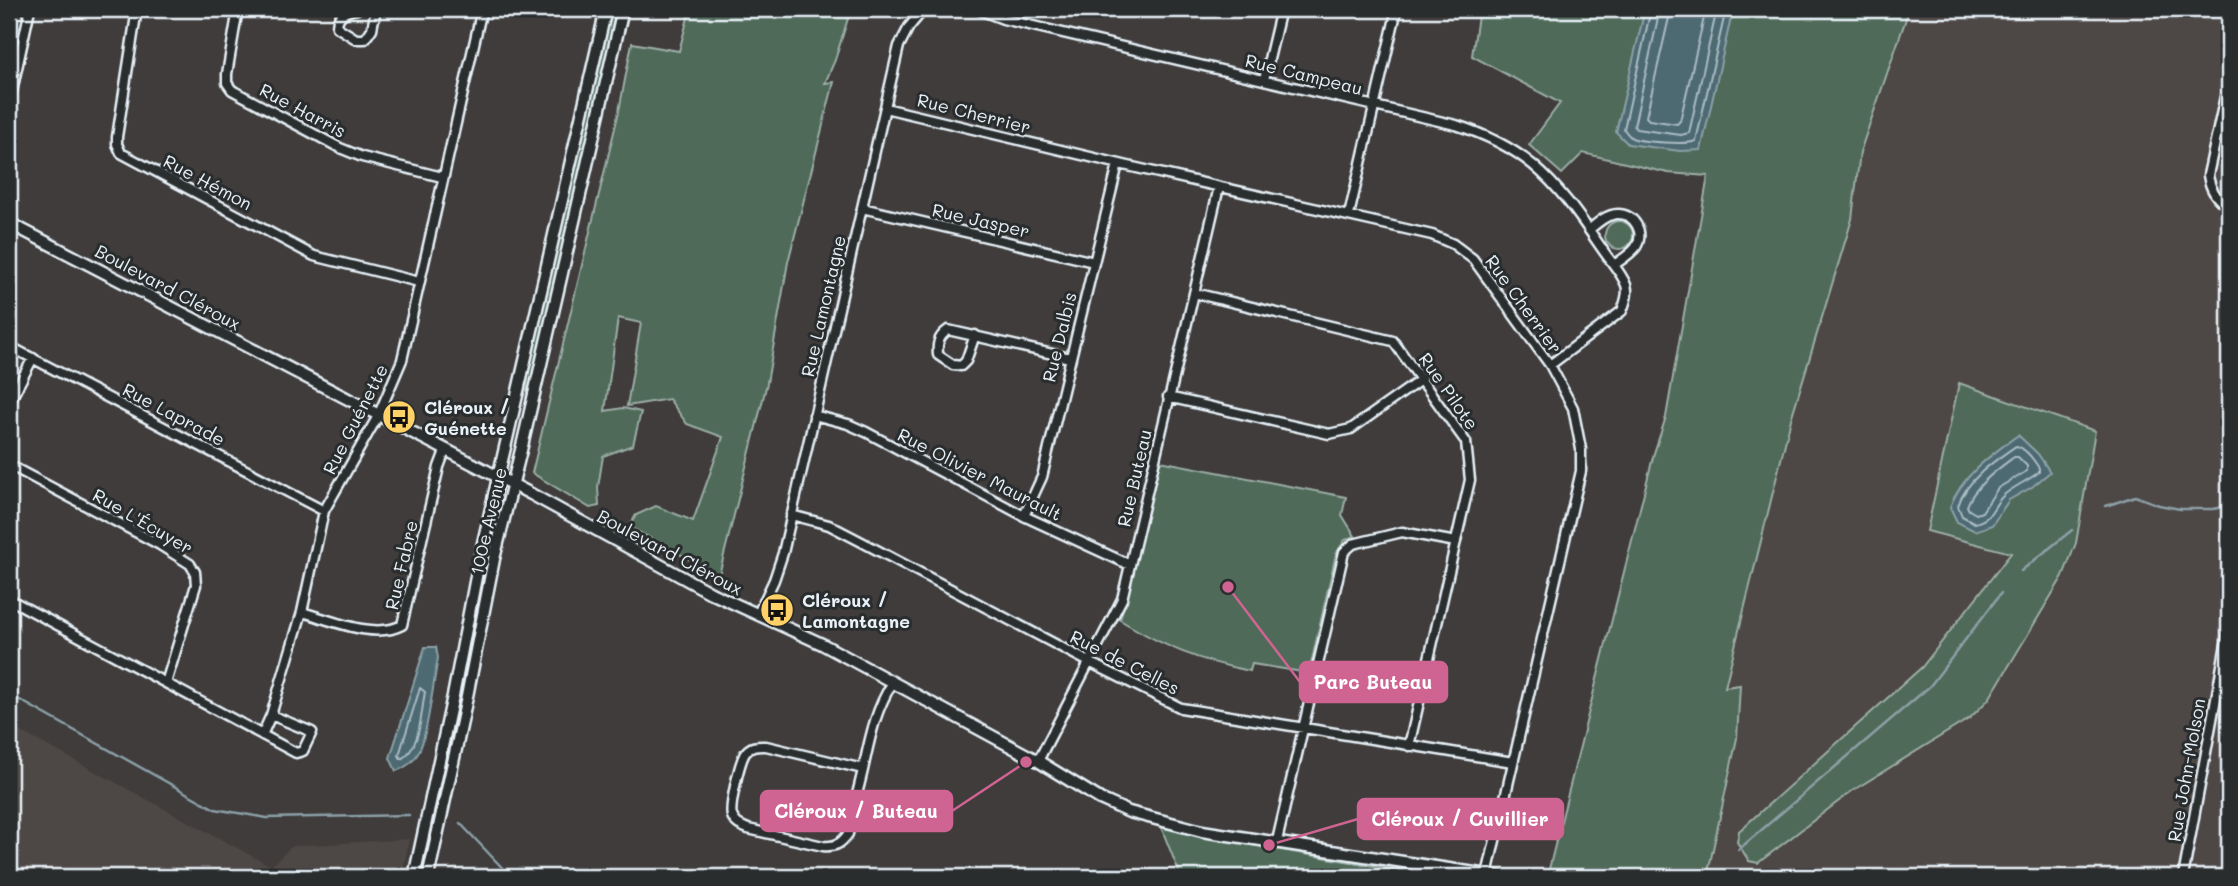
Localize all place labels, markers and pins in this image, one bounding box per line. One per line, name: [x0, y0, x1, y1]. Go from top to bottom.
place label: Cléroux / Guénette: [424, 395, 510, 440]
bus stop icon: Cléroux / Guénette: [380, 398, 418, 436]
place label: Cléroux / Lamontagne: [802, 588, 910, 633]
bus stop icon: Cléroux / Lamontagne: [758, 591, 796, 629]
callout: Parc Buteau: [1300, 662, 1447, 702]
callout: Cléroux / Buteau: [761, 791, 952, 831]
callout: Cléroux / Cuvillier: [1358, 799, 1563, 839]

